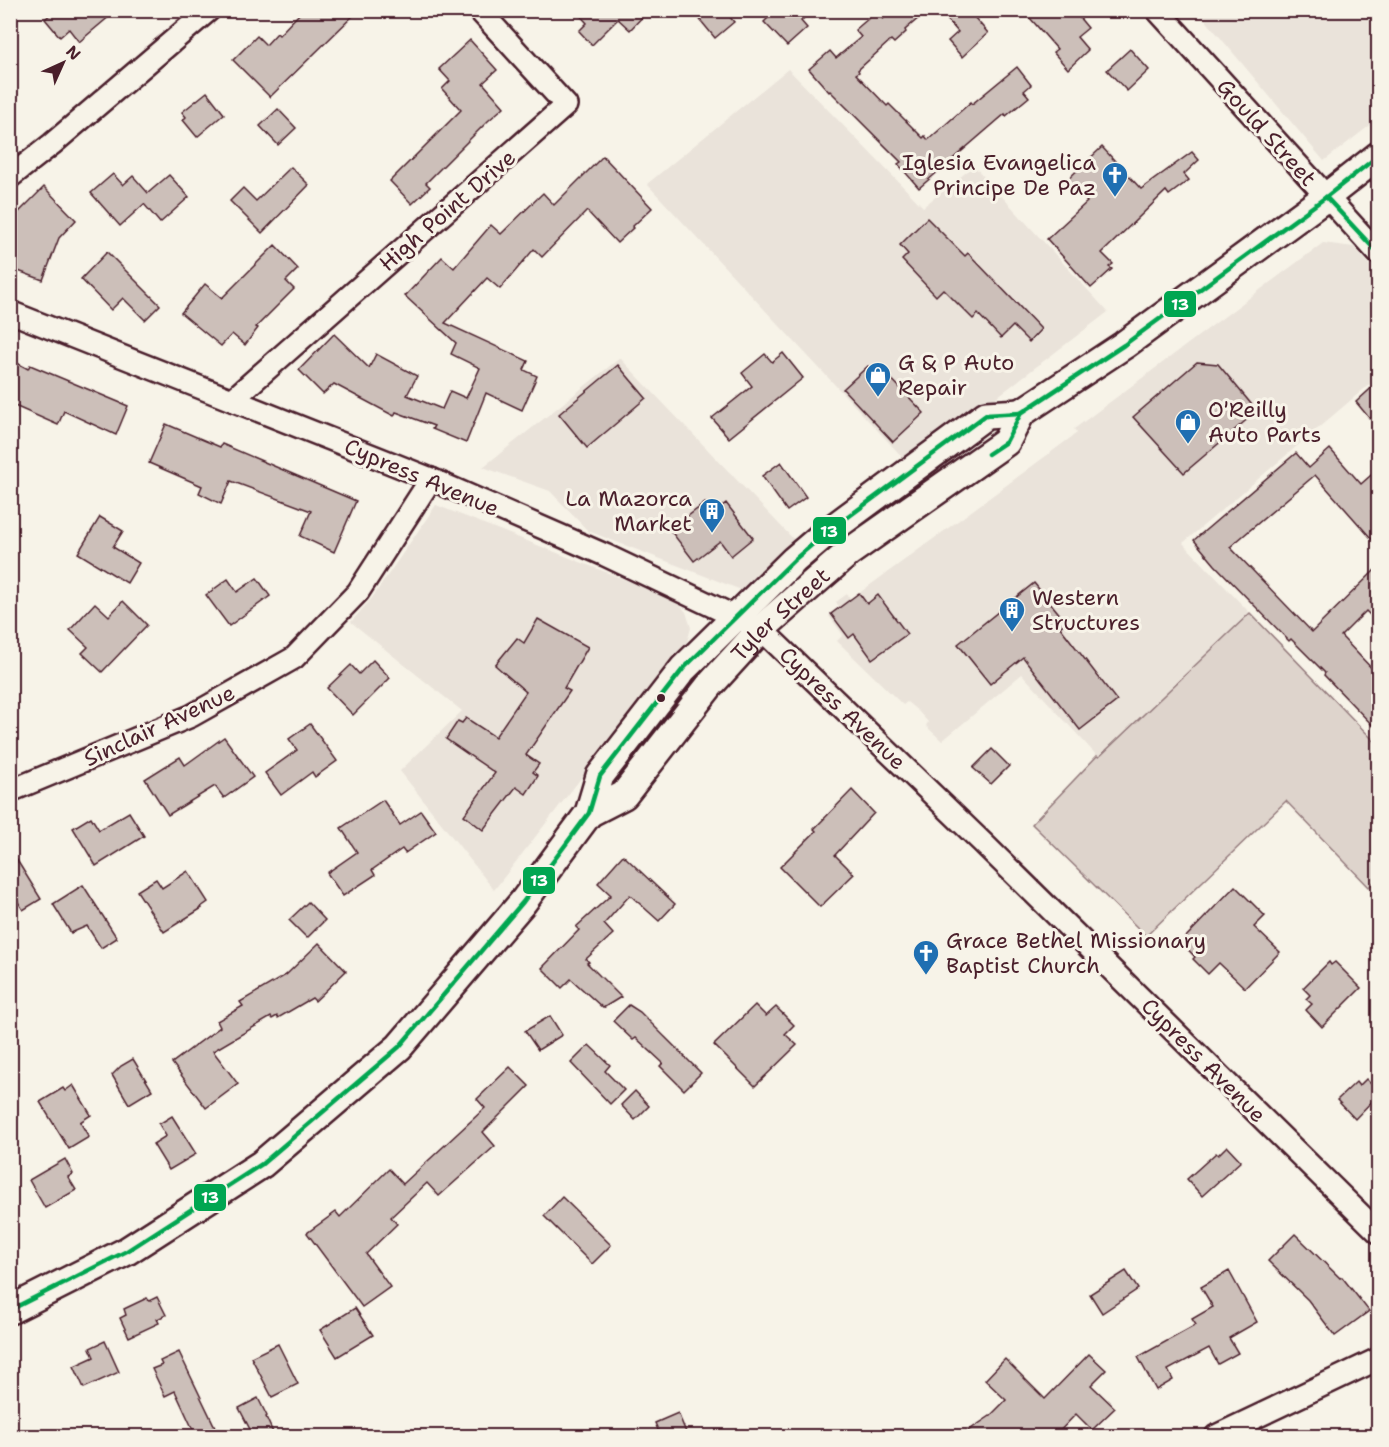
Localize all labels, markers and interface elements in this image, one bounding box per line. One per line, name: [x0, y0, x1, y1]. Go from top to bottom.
north arrow: [33, 33, 93, 93]
text: N: [61, 41, 85, 65]
street label: Gould Street: [1211, 72, 1323, 192]
street label: High Point Drive: [373, 143, 522, 278]
place label: Iglesia Evangelica Principe De Paz: [902, 148, 1096, 202]
church icon: Iglesia Evangelica Principe De Paz: [1100, 160, 1130, 198]
line badge: 13: [1163, 290, 1197, 318]
text: 13: [1171, 294, 1189, 315]
place label: G & P Auto Repair: [898, 348, 1014, 402]
shop icon: G & P Auto Repair: [863, 360, 893, 398]
place label: O'Reilly Auto Parts: [1208, 395, 1321, 449]
shop icon: O'Reilly Auto Parts: [1173, 407, 1203, 445]
street label: Cypress Avenue: [340, 432, 504, 523]
place label: La Mazorca Market: [565, 484, 692, 538]
building icon: La Mazorca Market: [697, 496, 727, 534]
line badge: 13: [812, 516, 847, 545]
text: 13: [820, 521, 838, 542]
street label: Tyler Street: [725, 561, 836, 667]
place label: Western Structures: [1032, 583, 1140, 637]
building icon: Western Structures: [997, 595, 1027, 633]
street label: Cypress Avenue: [773, 641, 912, 776]
street label: Sinclair Avenue: [79, 678, 239, 773]
unlabelled marker: [655, 692, 667, 704]
line badge: 13: [522, 866, 556, 895]
text: 13: [530, 870, 548, 891]
place label: Grace Bethel Missionary Baptist Church: [946, 926, 1206, 980]
church icon: Grace Bethel Missionary Baptist Church: [911, 938, 941, 976]
street label: Cypress Avenue: [1135, 992, 1272, 1129]
line badge: 13: [193, 1183, 227, 1212]
text: 13: [201, 1187, 219, 1208]

